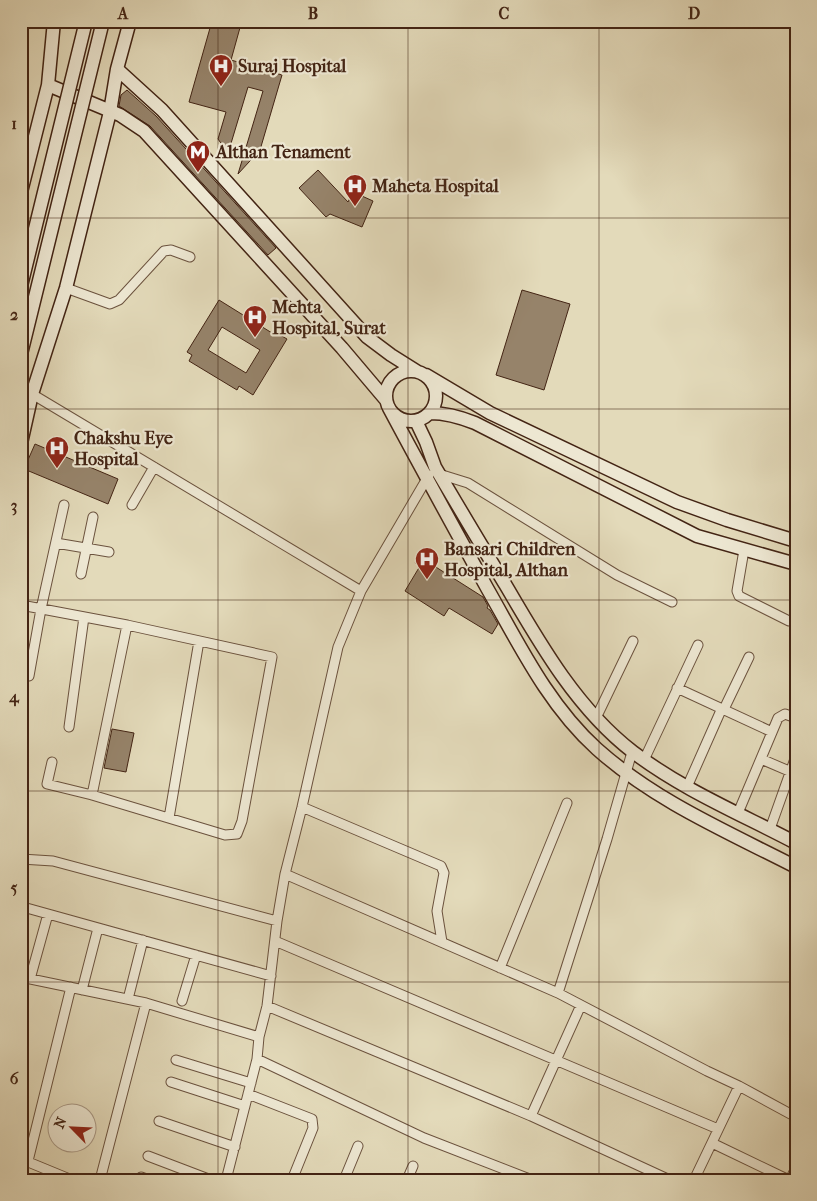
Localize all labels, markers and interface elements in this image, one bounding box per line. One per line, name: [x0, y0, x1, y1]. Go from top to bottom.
text: A: [117, 4, 129, 23]
text: B: [308, 4, 318, 23]
text: C: [499, 4, 510, 23]
text: D: [688, 4, 700, 23]
hospital icon: Suraj Hospital: [208, 53, 234, 87]
place label: Suraj Hospital: [238, 56, 347, 77]
text: 1: [11, 114, 17, 133]
metro station icon: Althan Tenament: [185, 139, 211, 173]
place label: Althan Tenament: [215, 142, 351, 163]
hospital icon: Maheta Hospital: [342, 173, 368, 207]
place label: Maheta Hospital: [371, 176, 500, 197]
place label: Mehta Hospital, Surat: [271, 297, 386, 339]
hospital icon: Mehta Hospital, Surat: [242, 304, 268, 338]
text: 2: [10, 305, 18, 324]
place label: Chakshu Eye Hospital: [74, 428, 173, 470]
hospital icon: Chakshu Eye Hospital: [44, 435, 70, 469]
text: 3: [11, 496, 17, 516]
place label: Bansari Children Hospital, Althan: [444, 539, 576, 581]
hospital icon: Bansari Children Hospital, Althan: [414, 546, 440, 580]
text: 4: [8, 687, 20, 707]
text: 5: [11, 878, 18, 897]
text: 6: [10, 1069, 19, 1088]
north arrow: [48, 1104, 98, 1154]
text: N: [51, 1114, 71, 1131]

